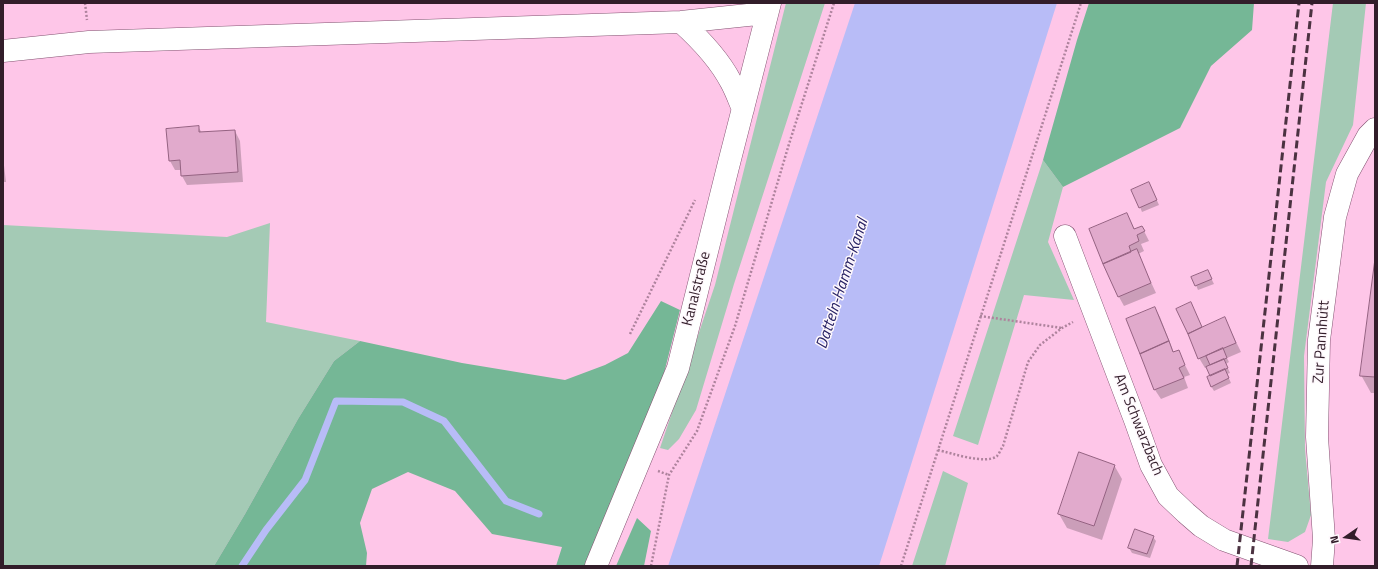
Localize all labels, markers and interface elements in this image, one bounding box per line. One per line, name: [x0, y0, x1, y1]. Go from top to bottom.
water label: Datteln-Hamm-Kanal: [813, 217, 873, 351]
street label: Kanalstraße: [679, 250, 715, 328]
street label: Zur Pannhütt: [1310, 300, 1334, 384]
street label: Am Schwarzbach: [1109, 371, 1167, 479]
north arrow: [1326, 517, 1366, 557]
text: N: [1326, 534, 1343, 545]

